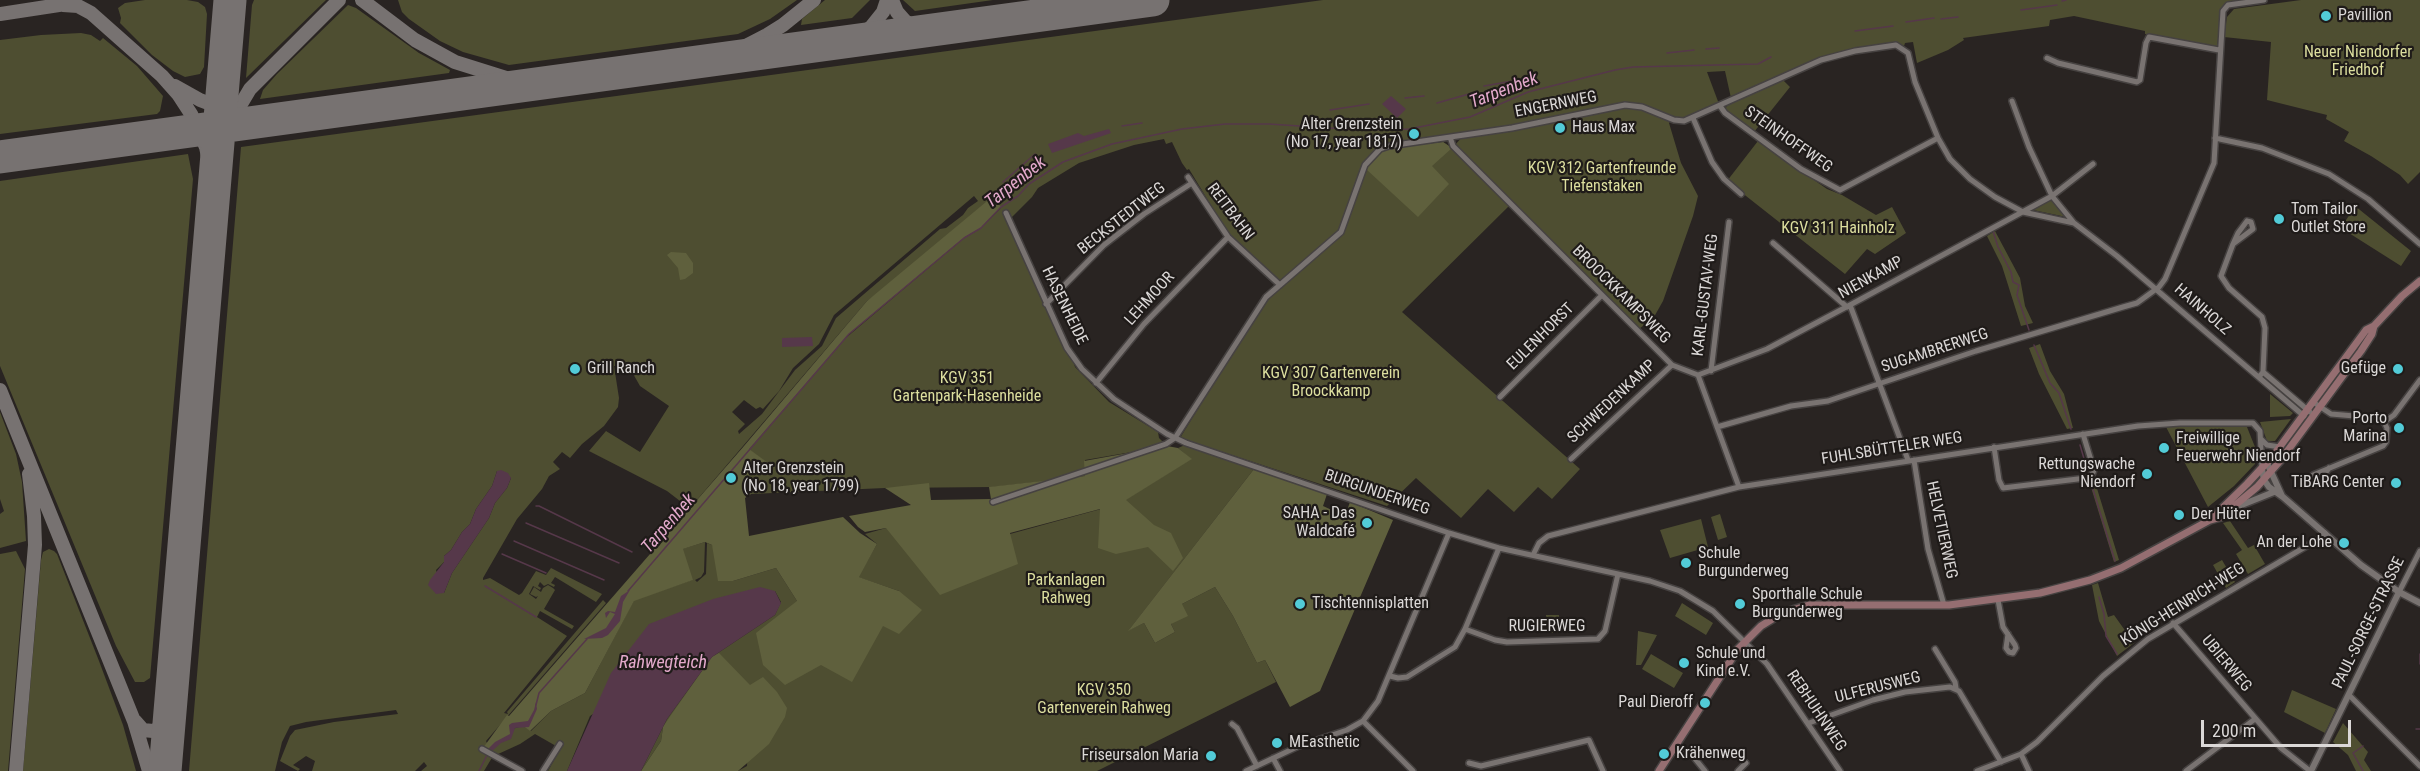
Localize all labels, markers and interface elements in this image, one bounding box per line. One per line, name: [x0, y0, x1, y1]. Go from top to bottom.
place label: Pavillion: [2338, 6, 2392, 26]
marker: Pavillion: [2319, 9, 2333, 23]
park label: Neuer Niendorfer Friedhof: [2304, 43, 2412, 81]
water label: Tarpenbek: [1467, 68, 1541, 114]
street label: ENGERNWEG: [1513, 88, 1599, 122]
street label: STEINHOFFWEG: [1740, 103, 1836, 177]
place label: Alter Grenzstein (No 17, year 1817): [1286, 115, 1402, 153]
place label: Haus Max: [1572, 118, 1635, 138]
marker: Haus Max: [1553, 121, 1567, 135]
marker: Alter Grenzstein (No 17, year 1817): [1407, 127, 1421, 141]
water label: Tarpenbek: [981, 152, 1051, 214]
park label: KGV 312 Gartenfreunde Tiefenstaken: [1528, 159, 1676, 197]
street label: BECKSTEDTWEG: [1074, 179, 1170, 259]
street label: REITBAHN: [1202, 180, 1258, 244]
place label: Tom Tailor Outlet Store: [2291, 200, 2366, 238]
marker: Tom Tailor Outlet Store: [2272, 212, 2286, 226]
park label: KGV 311 Hainholz: [1781, 219, 1895, 239]
street label: KARL-GUSTAV-WEG: [1689, 233, 1723, 357]
street label: BROOCKKAMPSWEG: [1568, 242, 1674, 348]
street label: NIENKAMP: [1835, 252, 1907, 304]
street label: HASENHEIDE: [1037, 264, 1091, 348]
street label: LEHMOOR: [1121, 268, 1179, 330]
street label: HAINHOLZ: [2170, 280, 2234, 340]
street label: EULENHORST: [1503, 299, 1579, 375]
street label: SUGAMBRERWEG: [1879, 325, 1991, 377]
street label: SCHWEDENKAMP: [1564, 356, 1660, 448]
place label: Grill Ranch: [587, 359, 655, 379]
place label: Gefüge: [2341, 359, 2386, 379]
marker: Grill Ranch: [568, 362, 582, 376]
marker: Gefüge: [2391, 362, 2405, 376]
park label: KGV 307 Gartenverein Broockkamp: [1262, 364, 1400, 402]
park label: KGV 351 Gartenpark-Hasenheide: [893, 369, 1041, 407]
place label: Porto Marina: [2343, 409, 2387, 447]
marker: Porto Marina: [2392, 421, 2406, 435]
street label: FUHLSBÜTTELER WEG: [1820, 428, 1964, 470]
place label: Freiwillige Feuerwehr Niendorf: [2176, 429, 2300, 467]
marker: Freiwillige Feuerwehr Niendorf: [2157, 441, 2171, 455]
place label: Rettungswache Niendorf: [2038, 455, 2135, 493]
place label: Alter Grenzstein (No 18, year 1799): [743, 459, 859, 497]
street label: BURGUNDERWEG: [1322, 466, 1432, 520]
marker: Rettungswache Niendorf: [2140, 467, 2154, 481]
marker: Alter Grenzstein (No 18, year 1799): [724, 471, 738, 485]
place label: TiBARG Center: [2291, 473, 2384, 493]
marker: TiBARG Center: [2389, 476, 2403, 490]
street label: HELVETIERWEG: [1921, 479, 1961, 581]
water label: Tarpenbek: [637, 490, 701, 558]
place label: SAHA - Das Waldcafé: [1283, 504, 1355, 542]
place label: Der Hüter: [2191, 505, 2251, 525]
marker: Der Hüter: [2172, 508, 2186, 522]
marker: SAHA - Das Waldcafé: [1360, 516, 1374, 530]
place label: An der Lohe: [2256, 533, 2332, 553]
marker: An der Lohe: [2337, 536, 2351, 550]
place label: Schule Burgunderweg: [1698, 544, 1789, 582]
street label: PAUL-SORGE-STRASSE: [2329, 554, 2409, 692]
marker: Schule Burgunderweg: [1679, 556, 1693, 570]
street label: KÖNIG-HEINRICH-WEG: [2118, 559, 2248, 651]
park label: Parkanlagen Rahweg: [1027, 571, 1105, 609]
place label: Sporthalle Schule Burgunderweg: [1752, 585, 1862, 623]
place label: Tischtennisplatten: [1312, 594, 1429, 614]
marker: Tischtennisplatten: [1293, 597, 1307, 611]
marker: Sporthalle Schule Burgunderweg: [1733, 597, 1747, 611]
street label: RUGIERWEG: [1509, 617, 1585, 637]
street label: UBIERWEG: [2197, 632, 2255, 696]
place label: Schule und Kind e.V.: [1696, 644, 1765, 682]
water label: Rahwegteich: [619, 652, 707, 674]
marker: Schule und Kind e.V.: [1677, 656, 1691, 670]
street label: REBHUHNWEG: [1782, 667, 1850, 755]
street label: ULFERUSWEG: [1833, 668, 1923, 708]
park label: KGV 350 Gartenverein Rahweg: [1037, 681, 1171, 719]
place label: Paul Dieroff: [1618, 693, 1693, 713]
marker: Paul Dieroff: [1698, 696, 1712, 710]
scale bar: [2204, 708, 2354, 746]
text: 200 m: [2212, 720, 2256, 741]
place label: MEasthetic: [1289, 733, 1360, 753]
marker: MEasthetic: [1270, 736, 1284, 750]
place label: Krähenweg: [1676, 744, 1746, 764]
place label: Friseursalon Maria: [1082, 746, 1199, 766]
marker: Krähenweg: [1657, 747, 1671, 761]
marker: Friseursalon Maria: [1204, 749, 1218, 763]

